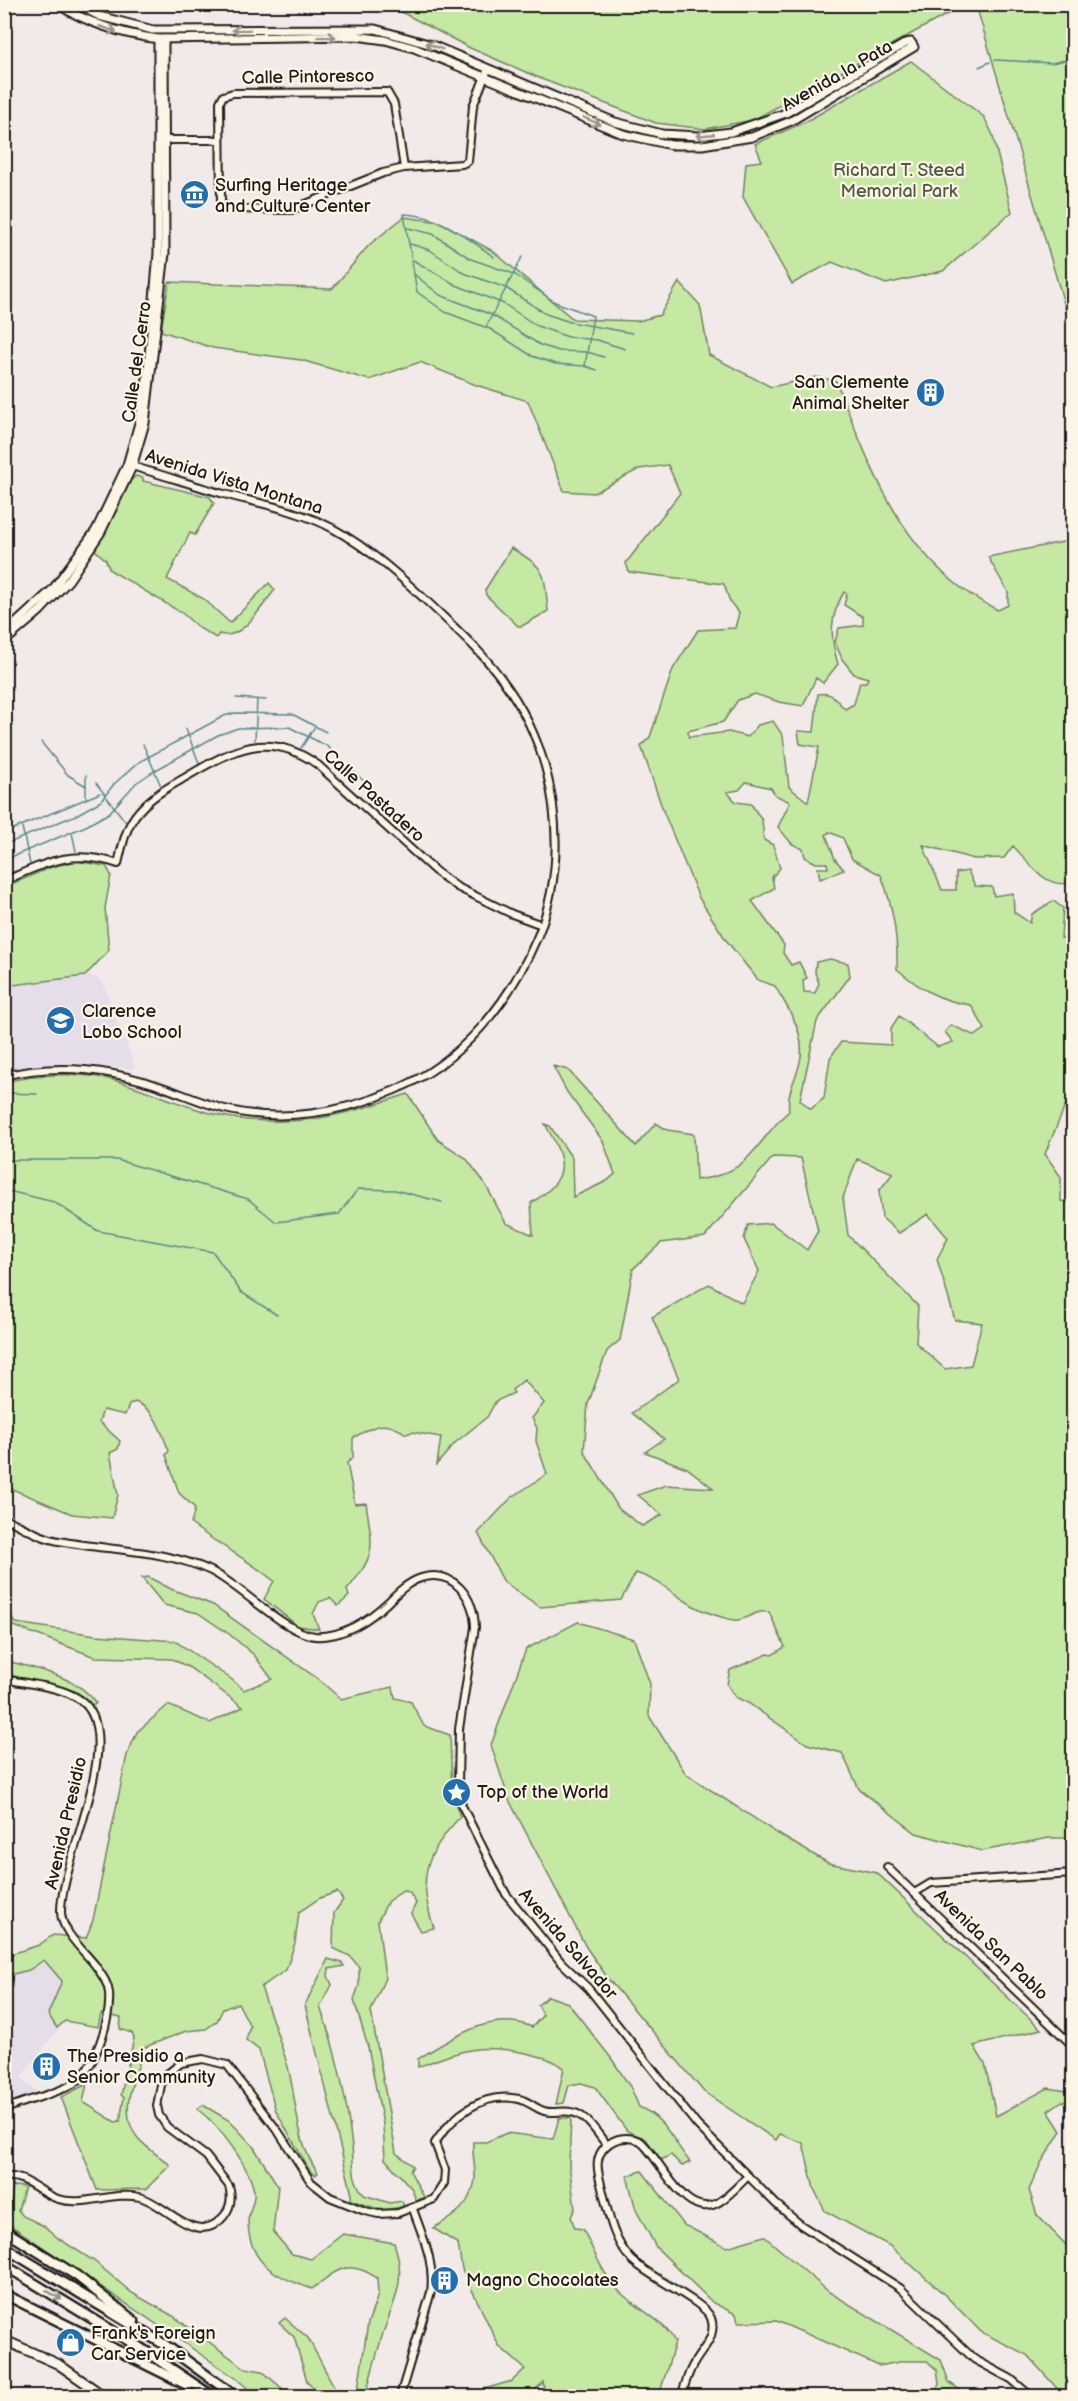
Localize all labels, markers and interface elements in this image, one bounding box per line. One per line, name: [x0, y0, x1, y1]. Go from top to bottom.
one-way arrow: [98, 24, 117, 35]
one-way arrow: [232, 24, 252, 36]
one-way arrow: [317, 31, 337, 43]
street label: Avenida la Pata: [778, 36, 896, 116]
one-way arrow: [425, 40, 443, 51]
street label: Calle Pintoresco: [241, 65, 375, 89]
one-way arrow: [583, 116, 601, 127]
one-way arrow: [696, 130, 716, 141]
park label: Richard T. Steed Memorial Park: [833, 160, 965, 202]
place label: Surfing Heritage and Culture Center: [215, 175, 371, 217]
museum icon: Surfing Heritage and Culture Center: [178, 179, 210, 211]
street label: Calle del Cerro: [118, 300, 156, 424]
place label: San Clemente Animal Shelter: [792, 372, 910, 414]
building icon: San Clemente Animal Shelter: [914, 376, 946, 408]
street label: Avenida Vista Montana: [143, 445, 325, 519]
street label: Calle Pastadero: [319, 745, 429, 847]
place label: Clarence Lobo School: [82, 1001, 182, 1043]
school or university icon: Clarence Lobo School: [45, 1005, 77, 1037]
street label: Avenida Presidio: [41, 1755, 91, 1891]
place icon: Top of the World: [440, 1776, 472, 1808]
place label: Top of the World: [477, 1782, 609, 1803]
street label: Avenida Salvador: [514, 1884, 622, 2004]
street label: Avenida San Pablo: [930, 1885, 1052, 2005]
place label: The Presidio a Senior Community: [67, 2046, 216, 2088]
building icon: The Presidio a Senior Community: [30, 2050, 62, 2082]
building icon: Magno Chocolates: [429, 2264, 461, 2296]
place label: Magno Chocolates: [466, 2270, 619, 2291]
one-way arrow: [45, 2290, 62, 2302]
place label: Frank's Foreign Car Service: [91, 2323, 216, 2365]
shop icon: Frank's Foreign Car Service: [54, 2327, 86, 2359]

